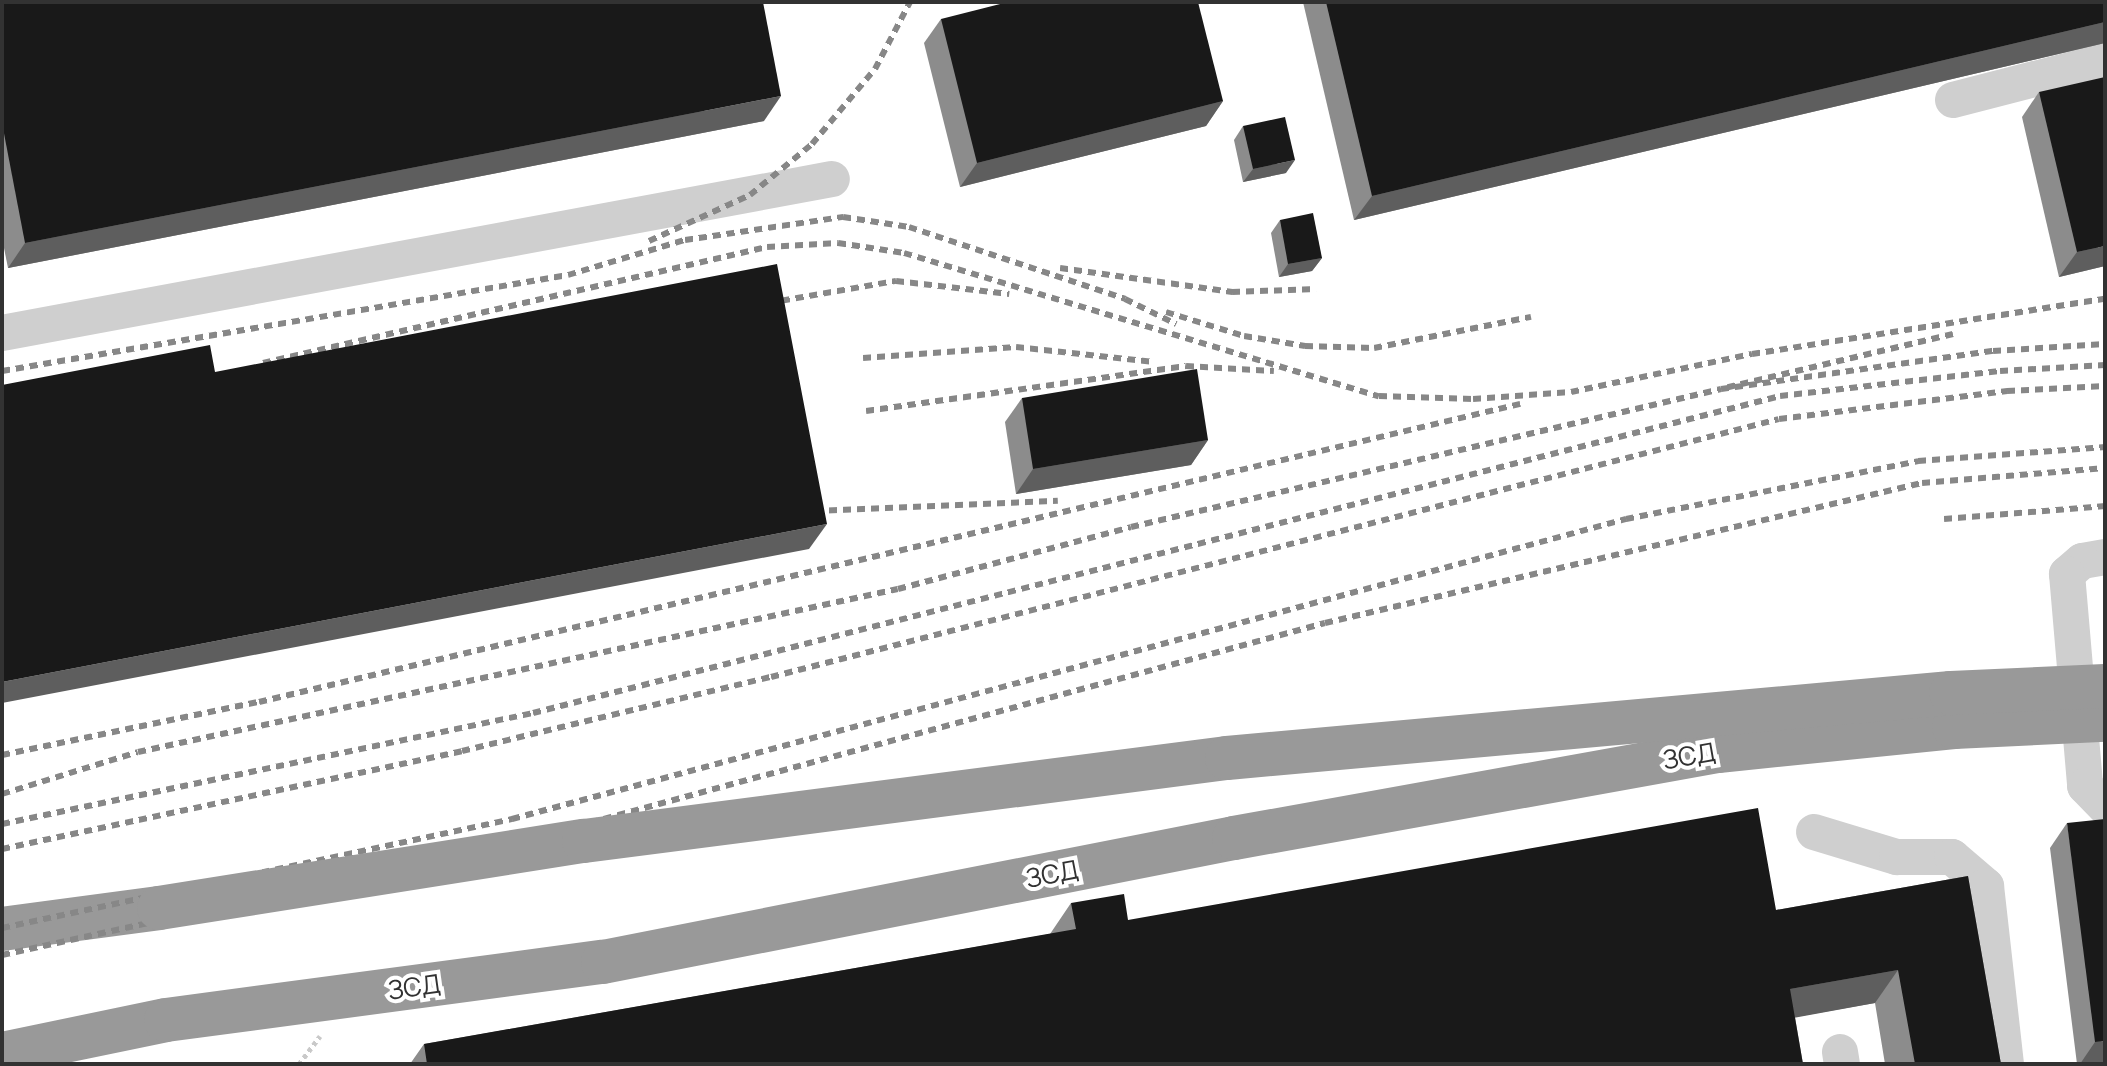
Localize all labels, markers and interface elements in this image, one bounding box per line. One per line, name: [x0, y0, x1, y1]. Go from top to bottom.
street label: ЗСД: [1660, 736, 1718, 776]
street label: ЗСД: [1023, 854, 1081, 894]
street label: ЗСД: [386, 968, 442, 1006]

